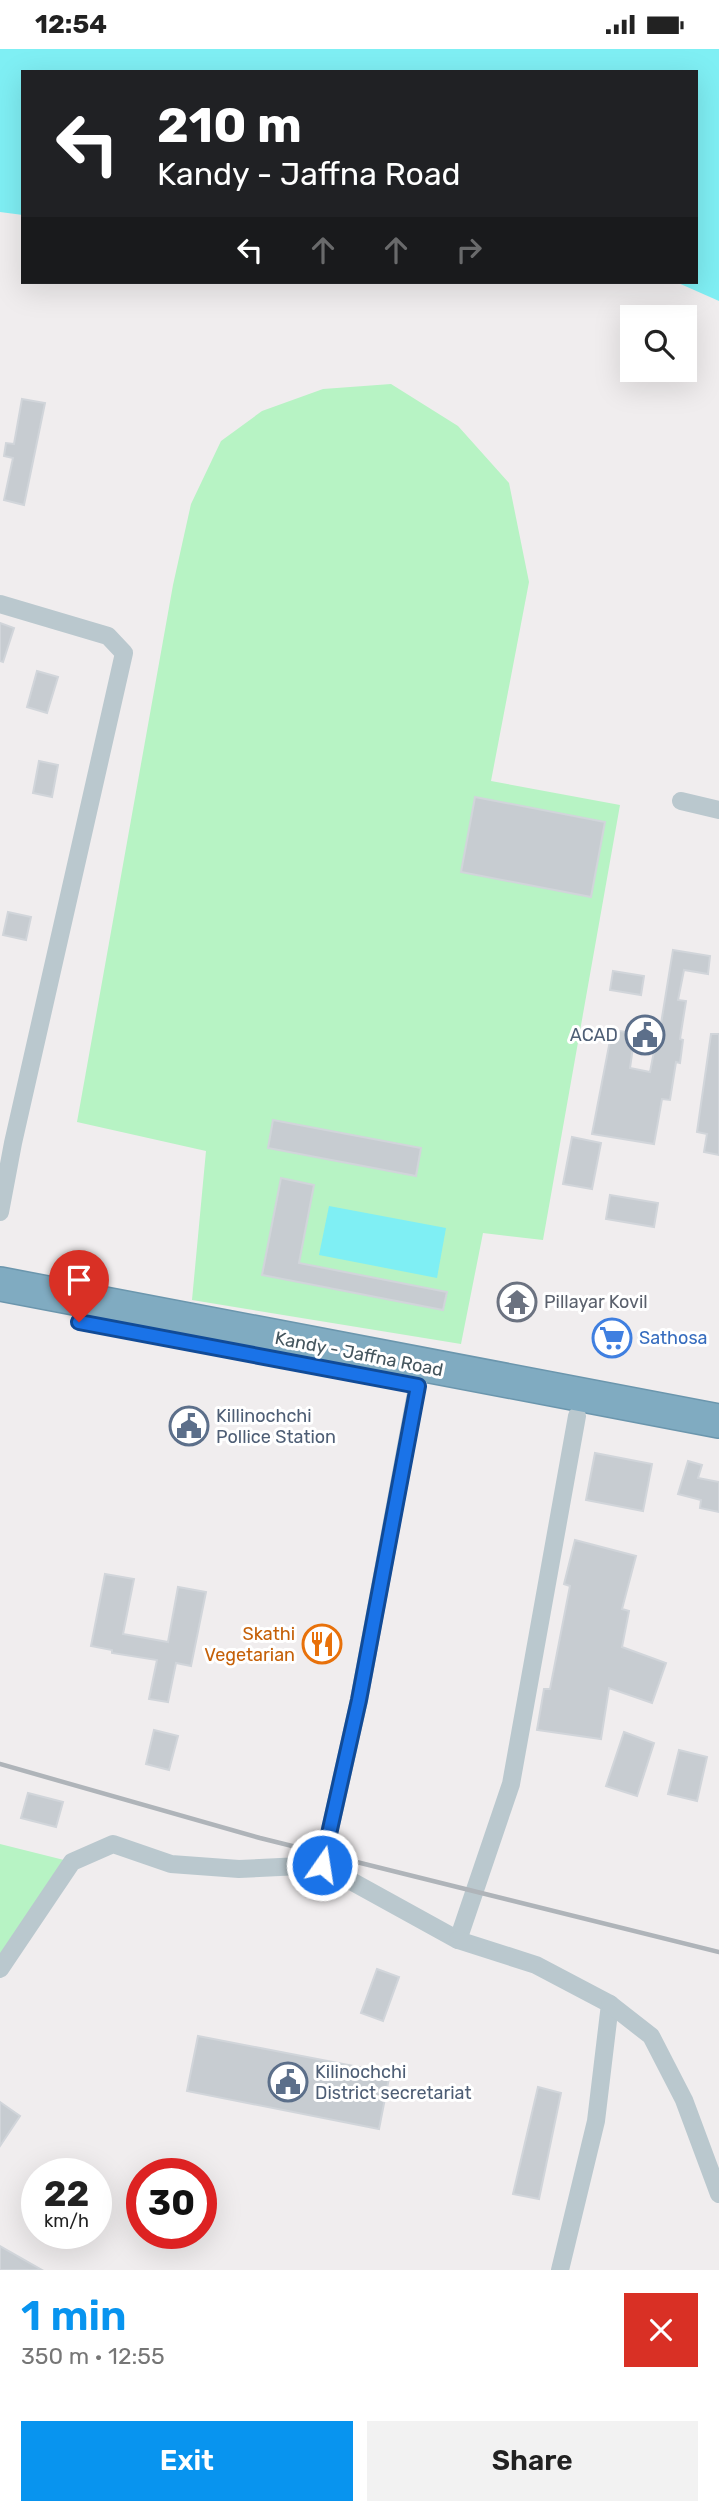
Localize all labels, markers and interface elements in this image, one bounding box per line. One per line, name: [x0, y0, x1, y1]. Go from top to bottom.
text: 12:54: [35, 9, 107, 40]
text: 210 m: [157, 96, 302, 154]
icon: left: [42, 98, 133, 189]
text: Kandy - Jaffna Road: [157, 155, 461, 193]
icon: left: [231, 231, 269, 269]
icon: ahead: [304, 231, 342, 269]
icon: ahead: [377, 231, 415, 269]
icon: right: [450, 231, 488, 269]
map controls: [620, 305, 697, 382]
button: search: [620, 305, 697, 382]
public building icon: ACAD: [624, 1014, 666, 1056]
place label: ACAD: [570, 1024, 618, 1046]
pin: [49, 1250, 109, 1322]
icon: arrive: [60, 1261, 98, 1299]
temple icon: Pillayar Kovil: [496, 1281, 538, 1323]
place label: Pillayar Kovil: [544, 1291, 648, 1313]
supermarket icon: Sathosa: [591, 1317, 633, 1359]
street label: Kandy - Jaffna Road: [273, 1327, 445, 1381]
place label: Sathosa: [639, 1327, 708, 1349]
public building icon: Killinochchi Pollice Station: [168, 1405, 210, 1447]
place label: Killinochchi Pollice Station: [216, 1405, 336, 1448]
place label: Skathi Vegetarian: [204, 1623, 295, 1666]
restaurant icon: Skathi Vegetarian: [301, 1623, 343, 1665]
position arrow: [285, 1828, 359, 1902]
public building icon: Kilinochchi District secretariat: [267, 2061, 309, 2103]
place label: Kilinochchi District secretariat: [315, 2061, 471, 2104]
speed limit sign: 30: [126, 2158, 217, 2249]
text: 22: [44, 2173, 89, 2215]
text: km/h: [44, 2210, 89, 2232]
text: 1 min: [21, 2291, 127, 2341]
button: close: [624, 2293, 698, 2367]
text: 350 m · 12:55: [21, 2342, 165, 2370]
button: Exit: [21, 2421, 353, 2501]
button: Share: [367, 2421, 698, 2501]

